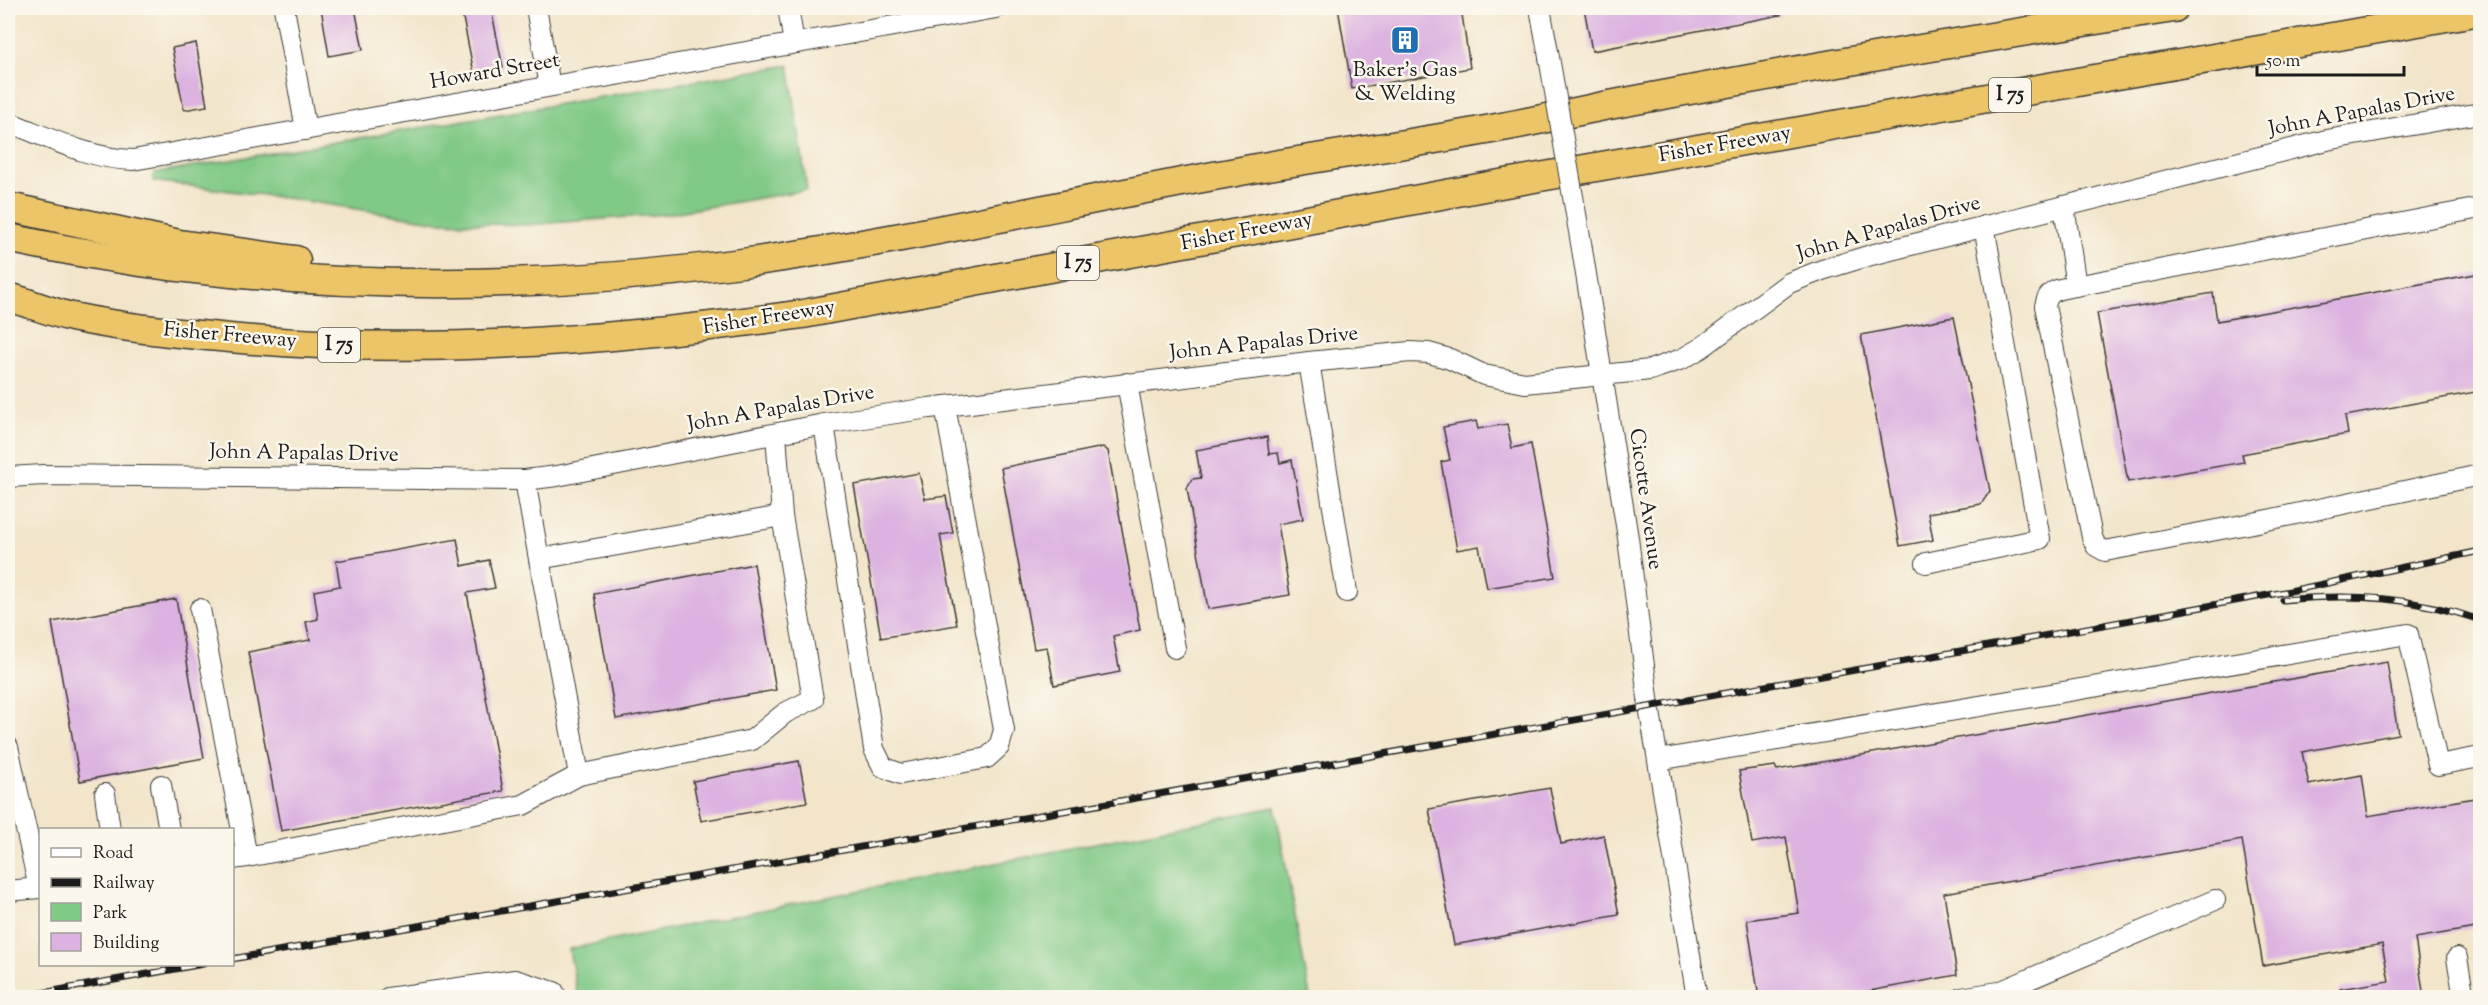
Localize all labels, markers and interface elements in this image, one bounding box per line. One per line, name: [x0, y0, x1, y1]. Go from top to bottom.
building icon: Baker's Gas & Welding: [1389, 24, 1421, 56]
scale bar: [2257, 39, 2404, 77]
street label: Howard Street: [428, 46, 562, 98]
text: 50 m: [2265, 49, 2301, 75]
place label: Baker's Gas & Welding: [1353, 56, 1457, 110]
road number: I 75: [1989, 78, 2031, 112]
street label: John A Papalas Drive: [2265, 79, 2458, 145]
street label: Fisher Freeway: [1657, 119, 1794, 171]
street label: John A Papalas Drive: [1793, 188, 1984, 270]
street label: Fisher Freeway: [1178, 204, 1316, 259]
road number: I 75: [1057, 246, 1099, 280]
street label: Fisher Freeway: [701, 293, 838, 343]
street label: Fisher Freeway: [162, 315, 298, 357]
street label: John A Papalas Drive: [1167, 319, 1360, 369]
road number: I 75: [318, 328, 360, 362]
street label: John A Papalas Drive: [684, 378, 877, 440]
street label: Cicotte Avenue: [1620, 427, 1670, 571]
street label: John A Papalas Drive: [208, 437, 399, 471]
legend: [39, 828, 234, 966]
text: Road: [93, 841, 133, 867]
text: Railway: [93, 871, 155, 897]
text: Park: [93, 901, 128, 927]
text: Building: [93, 931, 159, 957]

